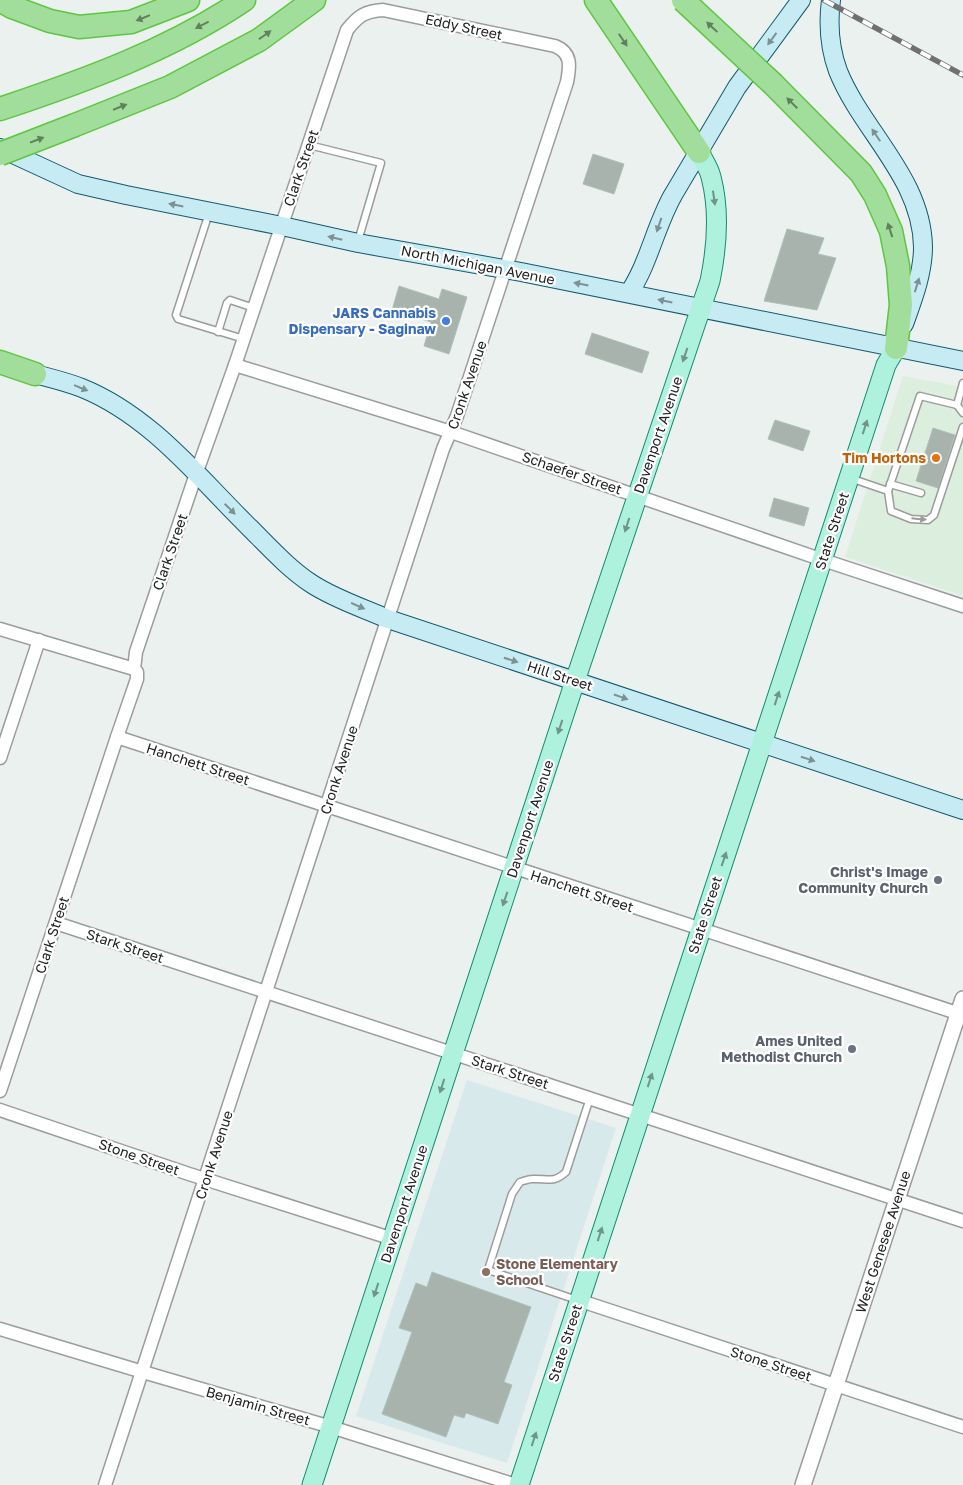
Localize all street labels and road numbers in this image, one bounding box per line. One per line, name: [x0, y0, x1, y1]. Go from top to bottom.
street label: Eddy Street: [424, 10, 504, 43]
street label: Clark Street: [279, 127, 322, 209]
street label: North Michigan Avenue: [400, 241, 556, 288]
street label: Cronk Avenue: [443, 338, 490, 431]
street label: Davenport Avenue: [629, 374, 686, 496]
street label: Schaefer Street: [520, 447, 624, 498]
street label: State Street: [811, 490, 852, 572]
street label: Clark Street: [148, 511, 191, 593]
street label: Hill Street: [525, 657, 595, 694]
street label: Cronk Avenue: [316, 723, 361, 817]
street label: Hanchett Street: [144, 739, 252, 788]
street label: Davenport Avenue: [502, 758, 557, 880]
street label: Hanchett Street: [528, 866, 636, 915]
street label: State Street: [684, 874, 725, 956]
street label: Clark Street: [31, 894, 72, 976]
street label: Stark Street: [84, 925, 166, 966]
street label: Stark Street: [469, 1051, 551, 1092]
street label: Cronk Avenue: [191, 1108, 236, 1202]
street label: Stone Street: [97, 1135, 182, 1178]
street label: Davenport Avenue: [376, 1143, 431, 1265]
street label: West Genesee Avenue: [851, 1168, 914, 1315]
street label: State Street: [544, 1302, 585, 1384]
street label: Stone Street: [728, 1342, 814, 1385]
street label: Benjamin Street: [204, 1383, 312, 1429]

